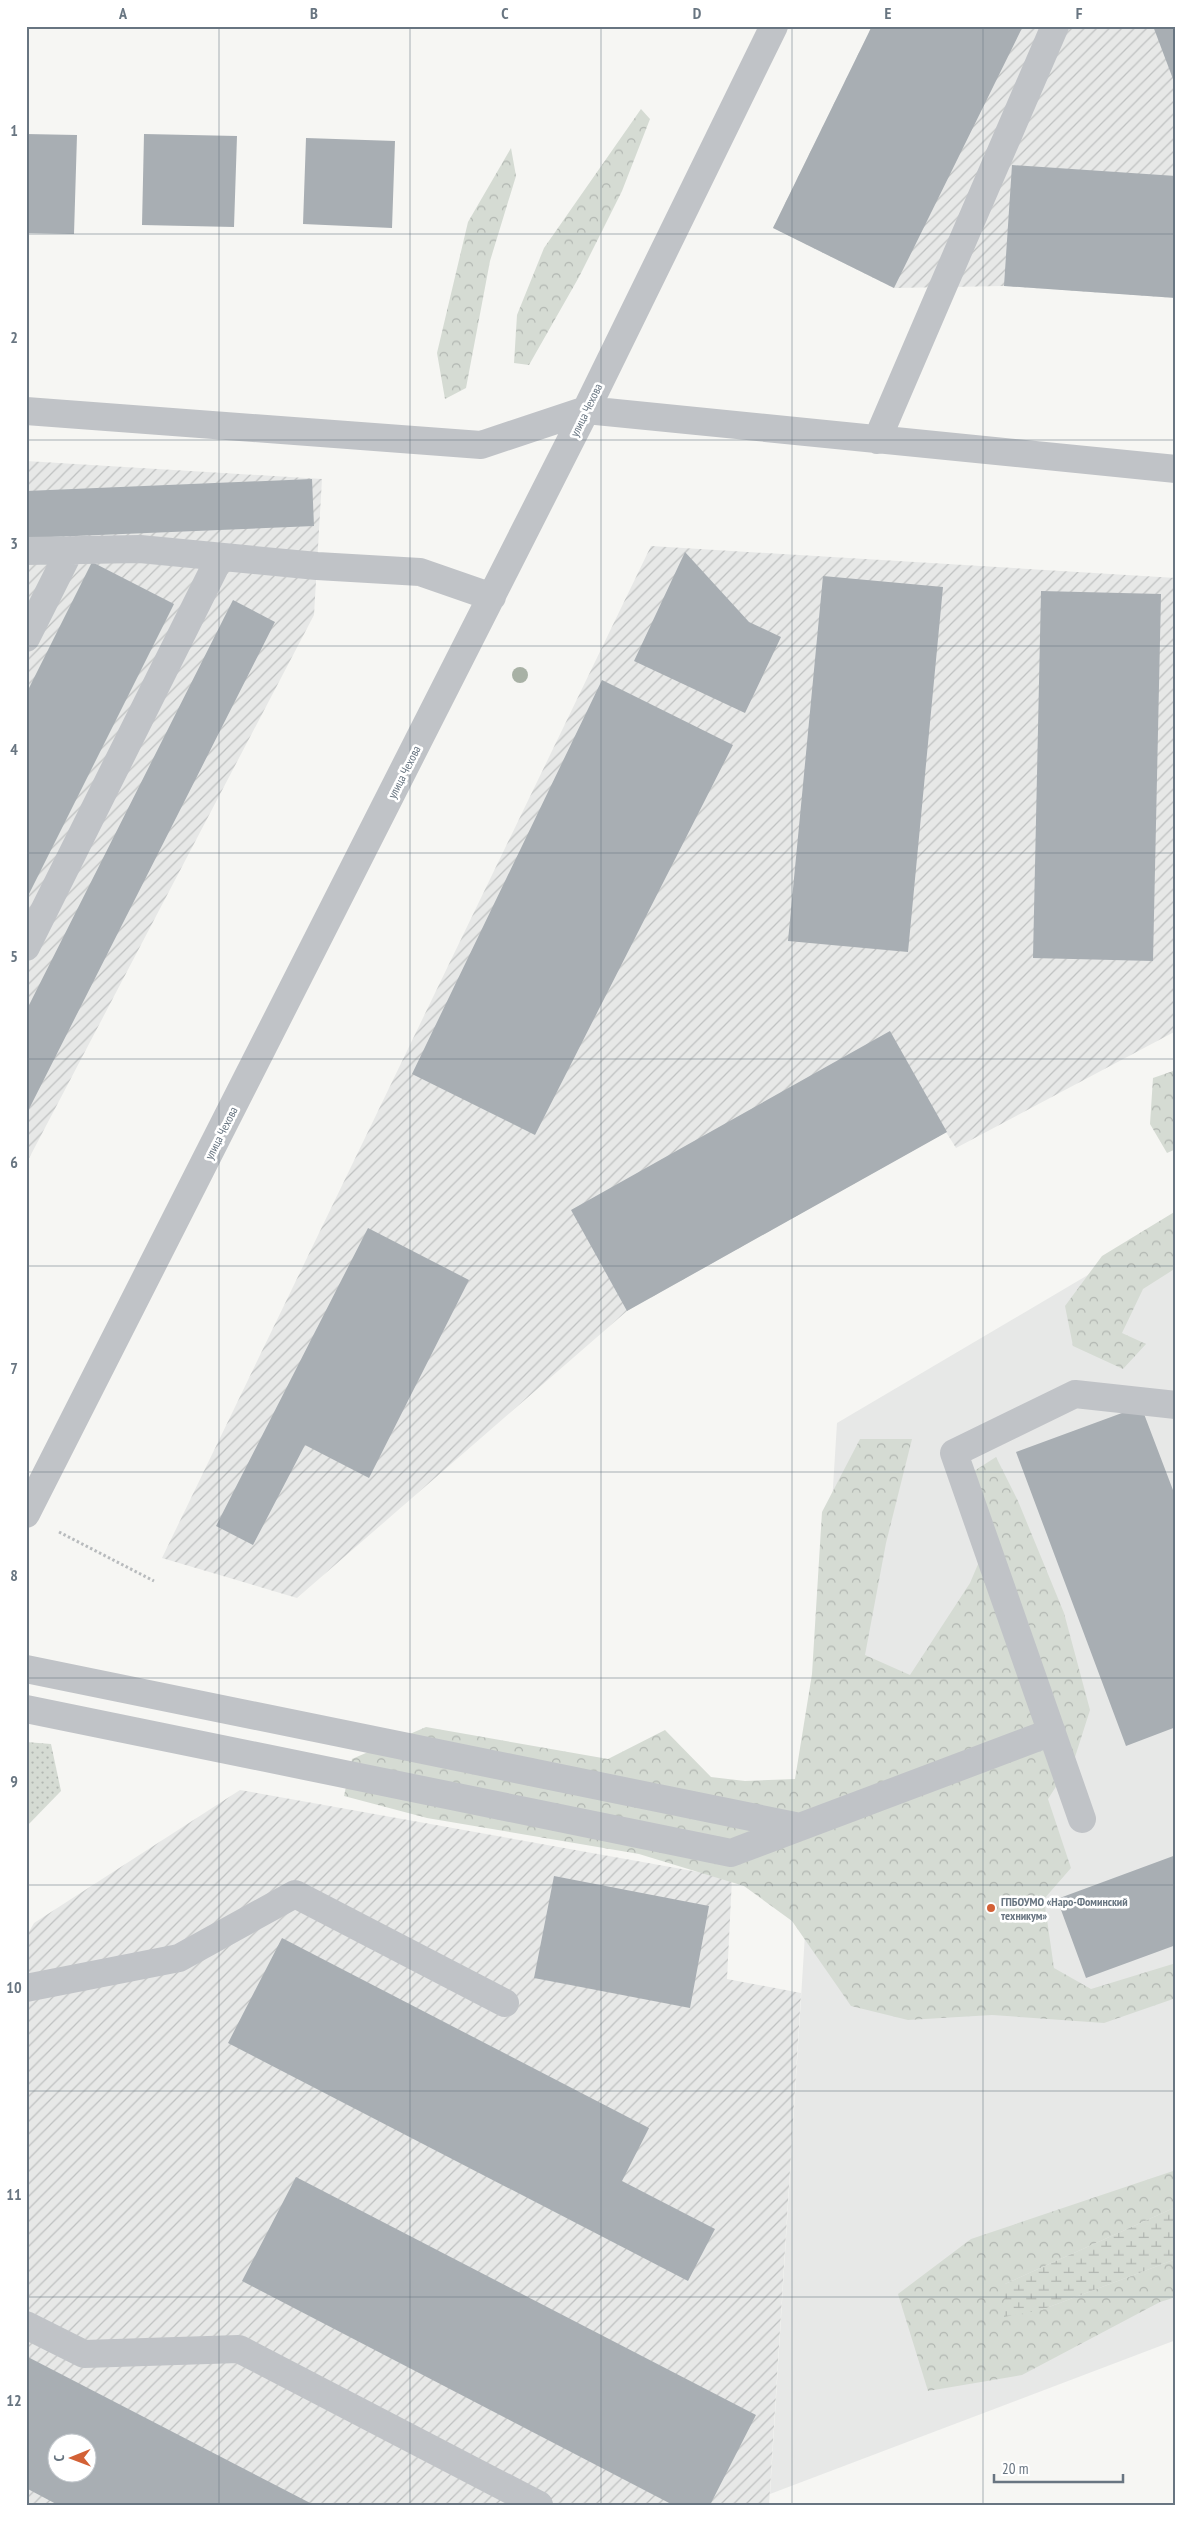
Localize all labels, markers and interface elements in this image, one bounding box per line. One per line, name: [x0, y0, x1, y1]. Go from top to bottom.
text: A: [118, 3, 128, 23]
text: B: [310, 3, 318, 23]
text: C: [501, 3, 509, 23]
text: D: [693, 3, 702, 23]
text: E: [885, 3, 892, 23]
text: F: [1076, 3, 1083, 23]
text: 1: [10, 120, 18, 140]
text: 2: [10, 327, 18, 347]
street label: улица Чехова: [567, 381, 605, 439]
text: 3: [10, 533, 18, 553]
text: 4: [10, 739, 18, 759]
street label: улица Чехова: [384, 743, 424, 801]
text: 5: [10, 946, 18, 966]
street label: улица Чехова: [201, 1104, 241, 1162]
text: 6: [10, 1152, 18, 1172]
text: 7: [10, 1358, 18, 1378]
text: 8: [10, 1565, 18, 1585]
text: 9: [10, 1771, 18, 1791]
place label: ГПБОУМО «Наро-Фоминский техникум»: [1001, 1894, 1128, 1923]
marker: ГПБОУМО «Наро-Фоминский техникум»: [985, 1902, 997, 1914]
text: 10: [6, 1977, 22, 1997]
text: 11: [6, 2184, 22, 2204]
text: 12: [6, 2390, 22, 2410]
north arrow: [48, 2434, 98, 2484]
scale bar: [994, 2451, 1123, 2483]
text: С: [50, 2454, 68, 2462]
text: 20 m: [1002, 2459, 1028, 2478]

